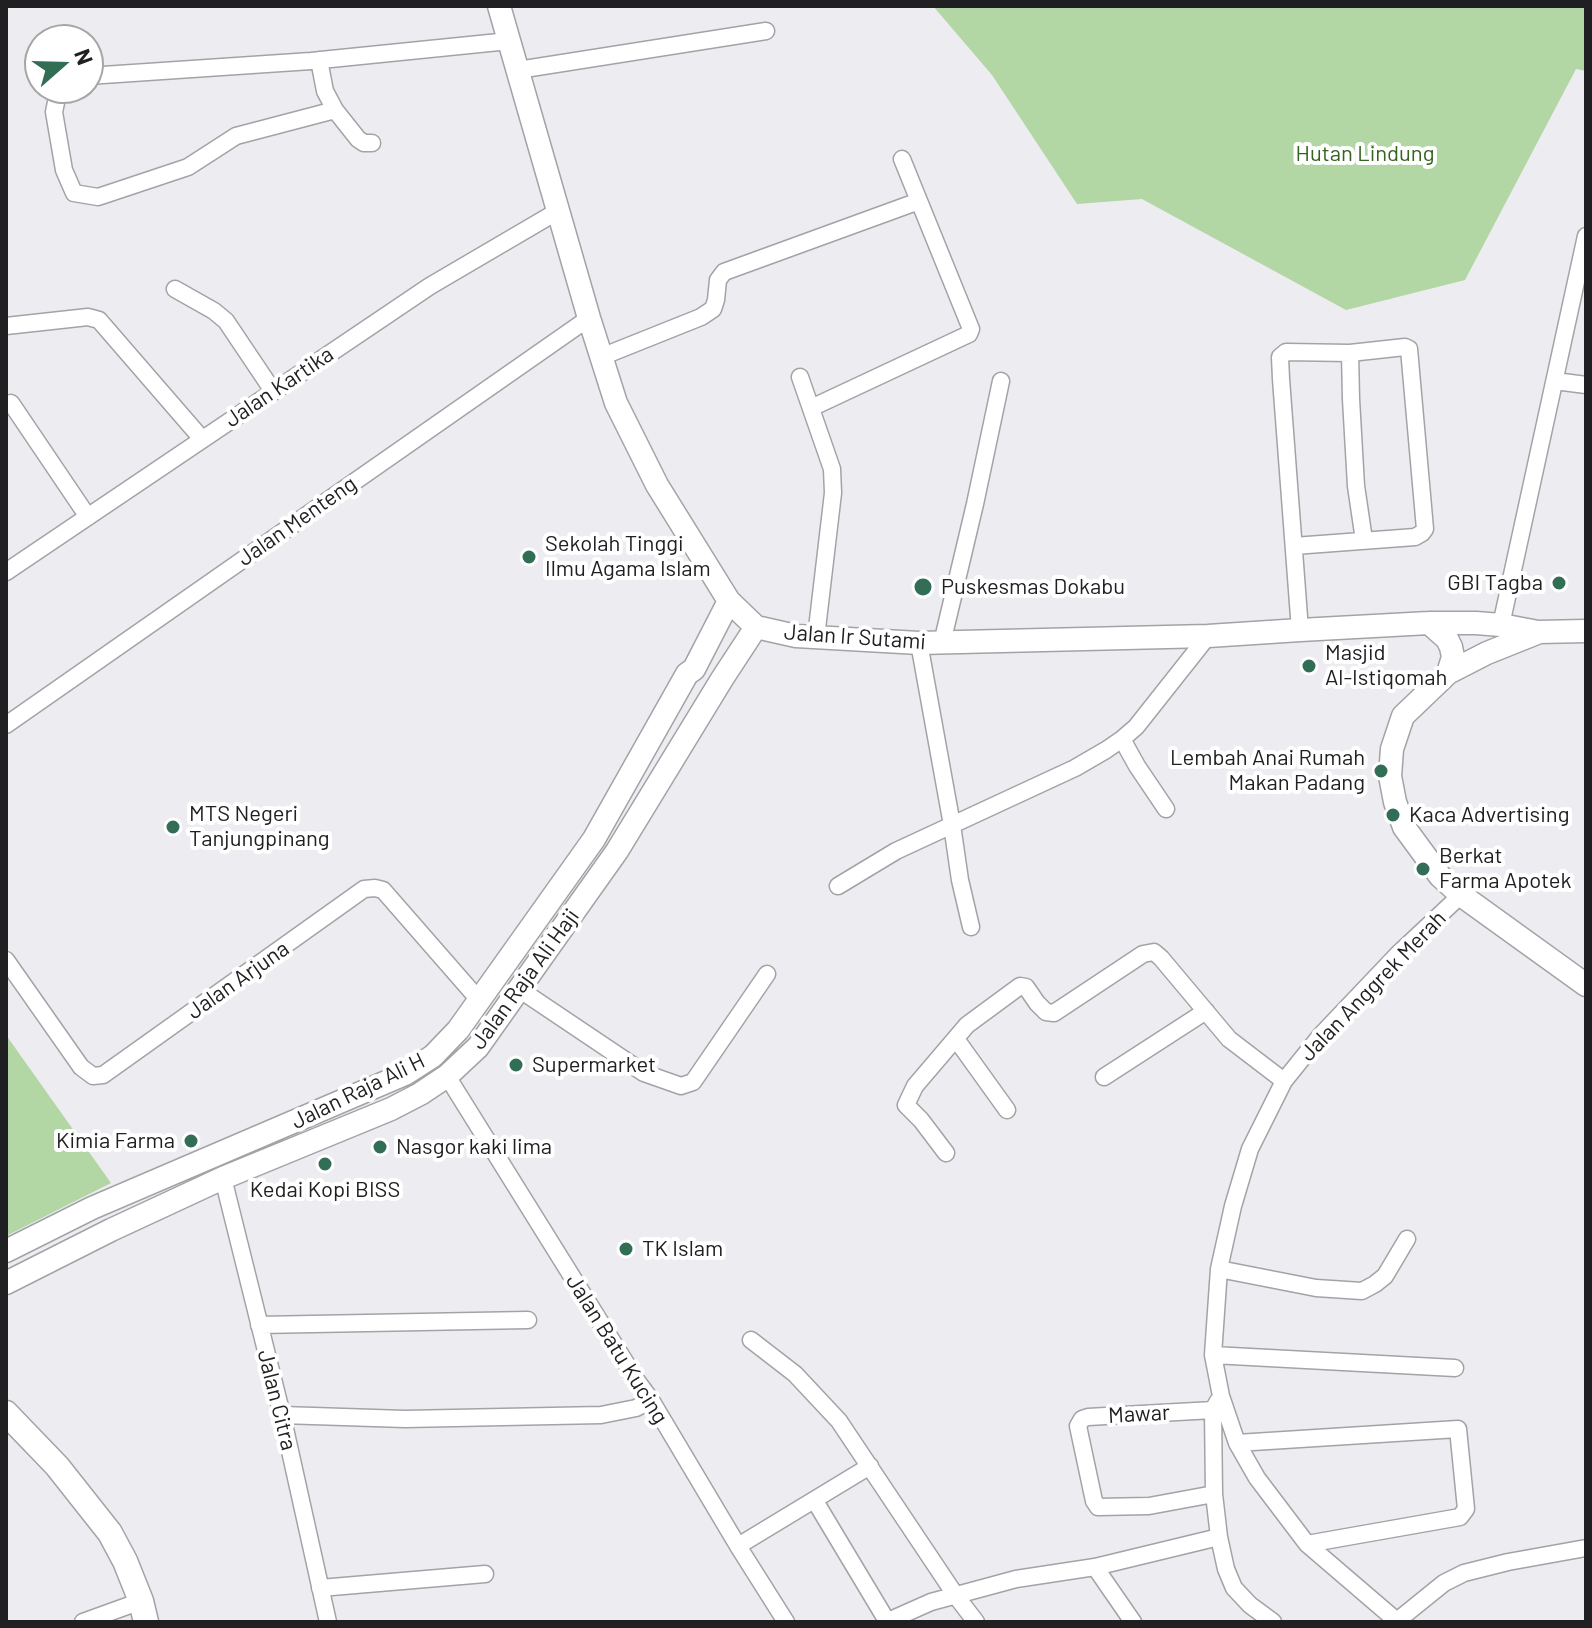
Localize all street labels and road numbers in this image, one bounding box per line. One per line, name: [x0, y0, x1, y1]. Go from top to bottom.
street label: Jalan Kartika: [220, 341, 338, 433]
street label: Jalan Menteng: [233, 470, 361, 572]
street label: Jalan Ir Sutami: [783, 619, 927, 655]
street label: Jalan Raja Ali Haji: [465, 904, 585, 1054]
street label: Jalan Anggrek Merah: [1294, 905, 1452, 1067]
street label: Jalan Arjuna: [182, 935, 294, 1025]
street label: Jalan Raja Ali H: [287, 1047, 429, 1135]
street label: Jalan Batu Kucing: [560, 1269, 674, 1429]
street label: Jalan Citra: [252, 1347, 302, 1453]
street label: Mawar: [1107, 1399, 1171, 1429]

